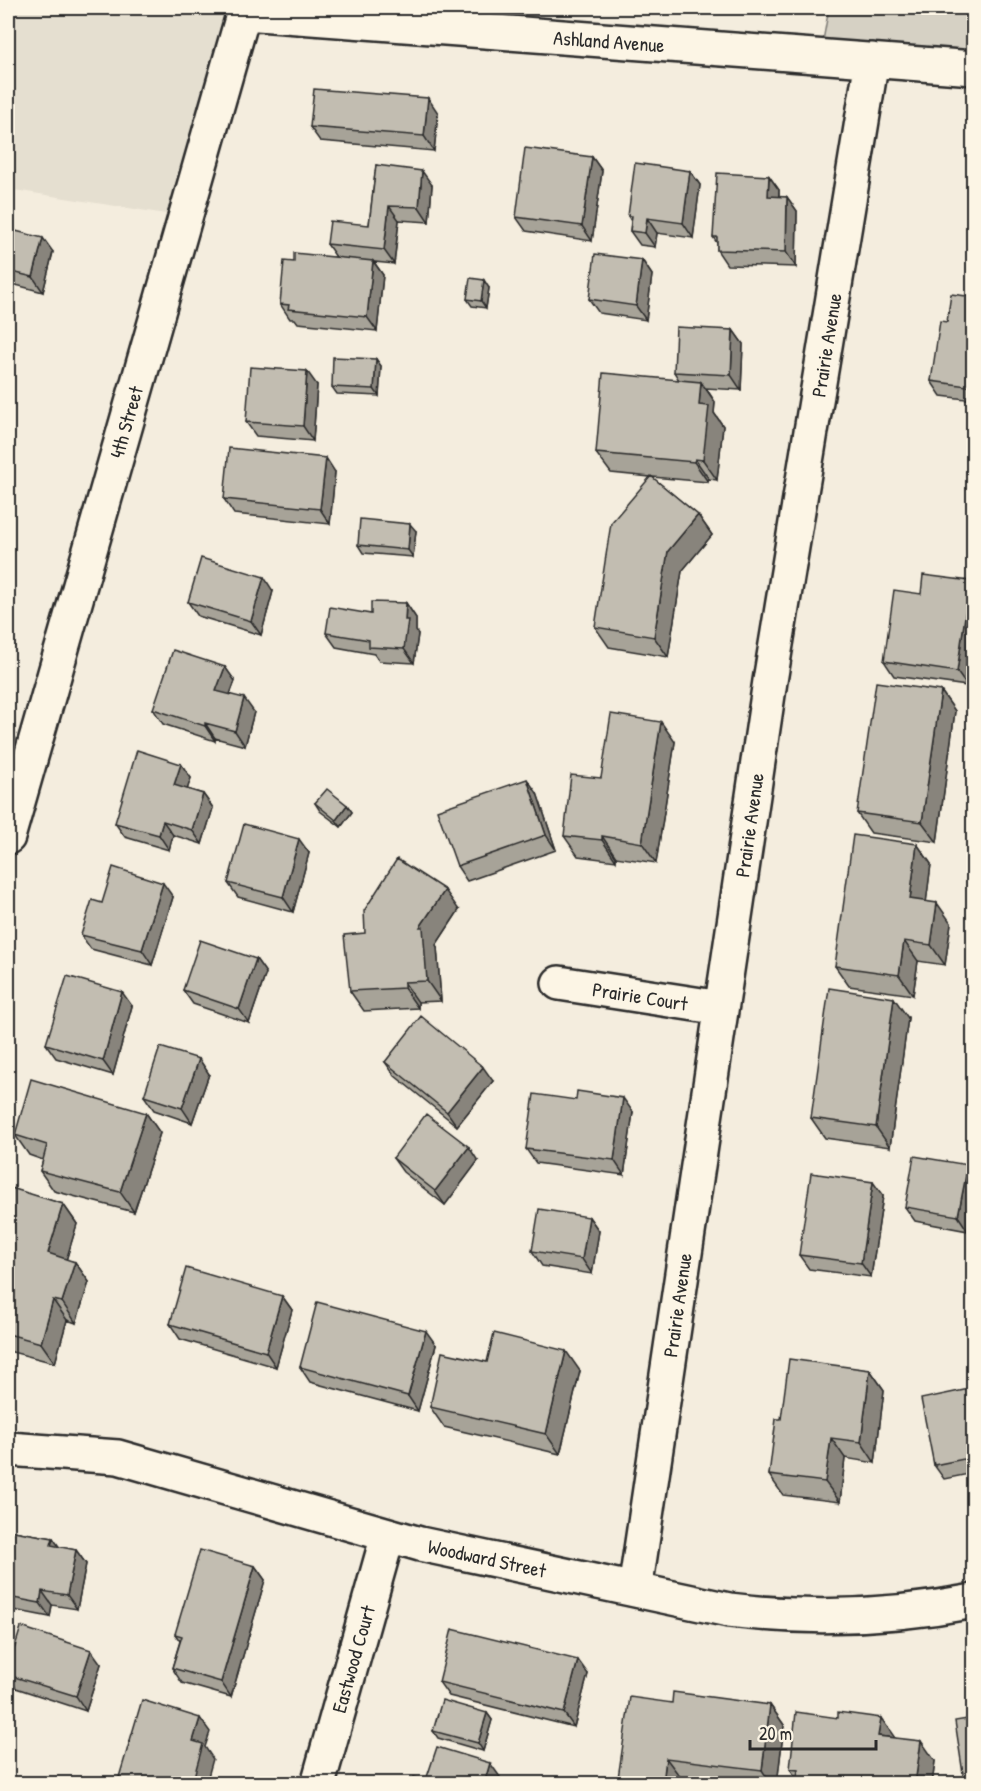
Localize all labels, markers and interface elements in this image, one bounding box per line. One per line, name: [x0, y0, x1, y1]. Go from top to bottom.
street label: Ashland Avenue: [553, 24, 665, 58]
street label: Prairie Avenue: [804, 291, 848, 399]
street label: 4th Street: [103, 382, 149, 461]
street label: Prairie Avenue: [728, 771, 770, 879]
street label: Prairie Court: [590, 975, 691, 1017]
street label: Prairie Avenue: [656, 1251, 698, 1359]
street label: Woodward Street: [426, 1532, 550, 1584]
street label: Eastwood Court: [325, 1601, 382, 1716]
scale bar: [750, 1713, 876, 1751]
text: 20 m: [759, 1721, 792, 1746]

